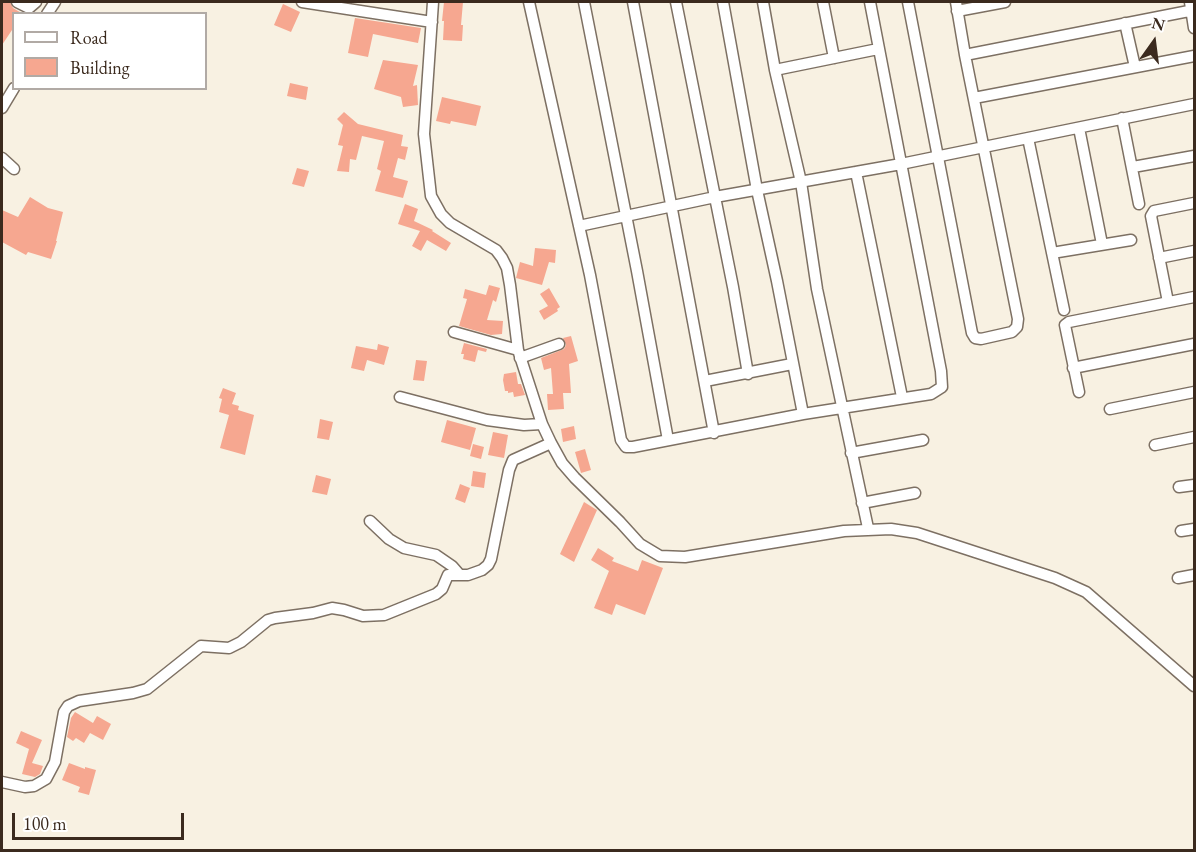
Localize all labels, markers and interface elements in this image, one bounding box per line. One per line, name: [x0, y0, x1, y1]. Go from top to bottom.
legend: [12, 12, 207, 90]
north arrow: [1124, 12, 1184, 72]
text: N: [1150, 12, 1167, 36]
text: Road: [70, 26, 108, 49]
text: Building: [70, 56, 130, 79]
scale bar: [15, 801, 188, 839]
text: 100 m: [23, 812, 67, 835]

